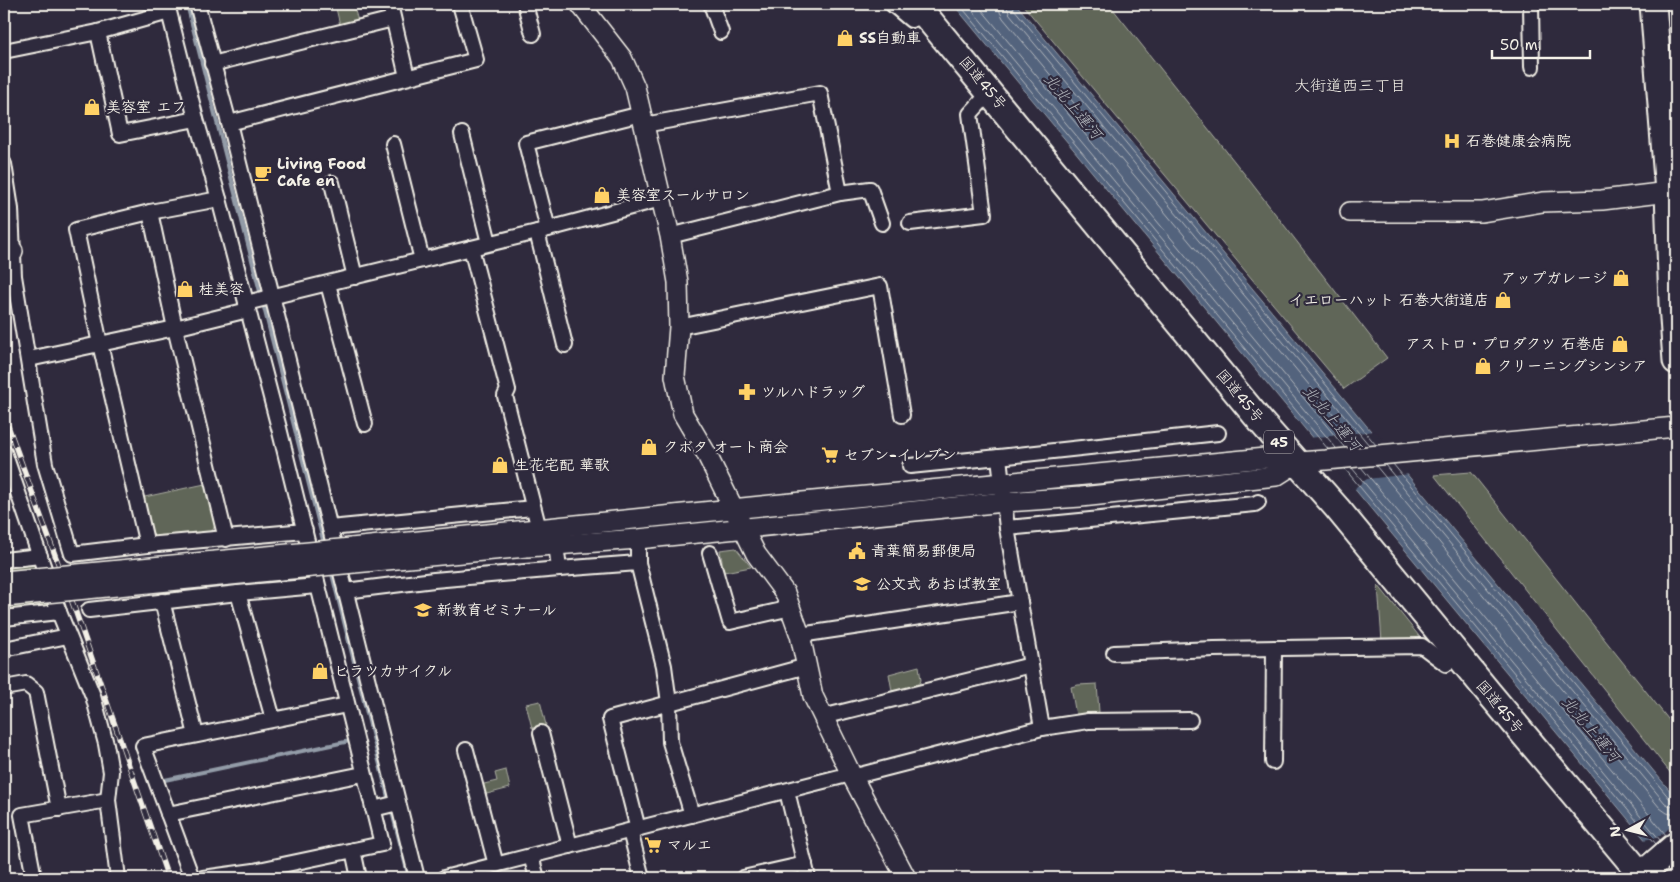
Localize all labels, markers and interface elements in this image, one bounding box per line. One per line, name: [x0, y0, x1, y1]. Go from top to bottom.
shop icon: SS自動車: [835, 28, 855, 48]
place label: SS自動車: [859, 28, 921, 48]
scale bar: [1492, 28, 1590, 60]
text: 50 m: [1500, 35, 1538, 55]
street label: 国道45号: [955, 52, 1011, 114]
water label: 北北上運河: [1039, 69, 1108, 145]
district label: 大街道西三丁目: [1294, 75, 1406, 96]
shop icon: 美容室 エフ: [82, 97, 102, 117]
place label: 美容室 エフ: [106, 97, 186, 117]
hospital icon: 石巻健康会病院: [1442, 131, 1462, 151]
place label: 石巻健康会病院: [1466, 131, 1571, 151]
place label: Living Food Cafe en: [277, 154, 366, 191]
cafe icon: Living Food Cafe en: [253, 163, 273, 183]
shop icon: 美容室スールサロン: [592, 185, 612, 205]
place label: 美容室スールサロン: [616, 185, 750, 205]
place label: アップガレージ: [1501, 268, 1607, 288]
shop icon: アップガレージ: [1611, 268, 1631, 288]
shop icon: 桂美容: [175, 279, 195, 299]
place label: 桂美容: [199, 279, 244, 299]
place label: イエローハット 石巻大街道店: [1289, 290, 1489, 310]
shop icon: イエローハット 石巻大街道店: [1493, 290, 1513, 310]
place label: アストロ・プロダクツ 石巻店: [1406, 334, 1606, 354]
shop icon: アストロ・プロダクツ 石巻店: [1610, 334, 1630, 354]
shop icon: クリーニングシンシア: [1473, 356, 1493, 376]
place label: クリーニングシンシア: [1497, 356, 1647, 376]
street label: 国道45号: [1212, 365, 1268, 427]
water label: 北北上運河: [1298, 381, 1367, 457]
pharmacy icon: ツルハドラッグ: [737, 382, 757, 402]
place label: ツルハドラッグ: [761, 382, 865, 402]
road number: 45: [1264, 431, 1294, 454]
shop icon: クボタ オート商会: [639, 437, 659, 457]
place label: クボタ オート商会: [663, 437, 788, 457]
supermarket icon: セブン-イレブン: [820, 445, 840, 465]
place label: セブン-イレブン: [844, 445, 957, 465]
shop icon: 生花宅配 華歌: [490, 455, 510, 475]
place label: 生花宅配 華歌: [514, 455, 609, 475]
public building icon: 青葉簡易郵便局: [847, 541, 867, 561]
place label: 青葉簡易郵便局: [871, 541, 976, 561]
school or university icon: 公文式 あおば教室: [852, 574, 872, 594]
place label: 公文式 あおば教室: [876, 574, 1001, 594]
school or university icon: 新教育ゼミナール: [413, 600, 433, 620]
place label: 新教育ゼミナール: [437, 600, 556, 620]
shop icon: ヒラツカサイクル: [310, 661, 330, 681]
place label: ヒラツカサイクル: [334, 661, 452, 681]
street label: 国道45号: [1472, 676, 1528, 738]
water label: 北北上運河: [1557, 692, 1626, 768]
north arrow: [1602, 804, 1652, 854]
text: N: [1605, 825, 1625, 838]
supermarket icon: マルエ: [643, 835, 663, 855]
place label: マルエ: [667, 835, 712, 855]

